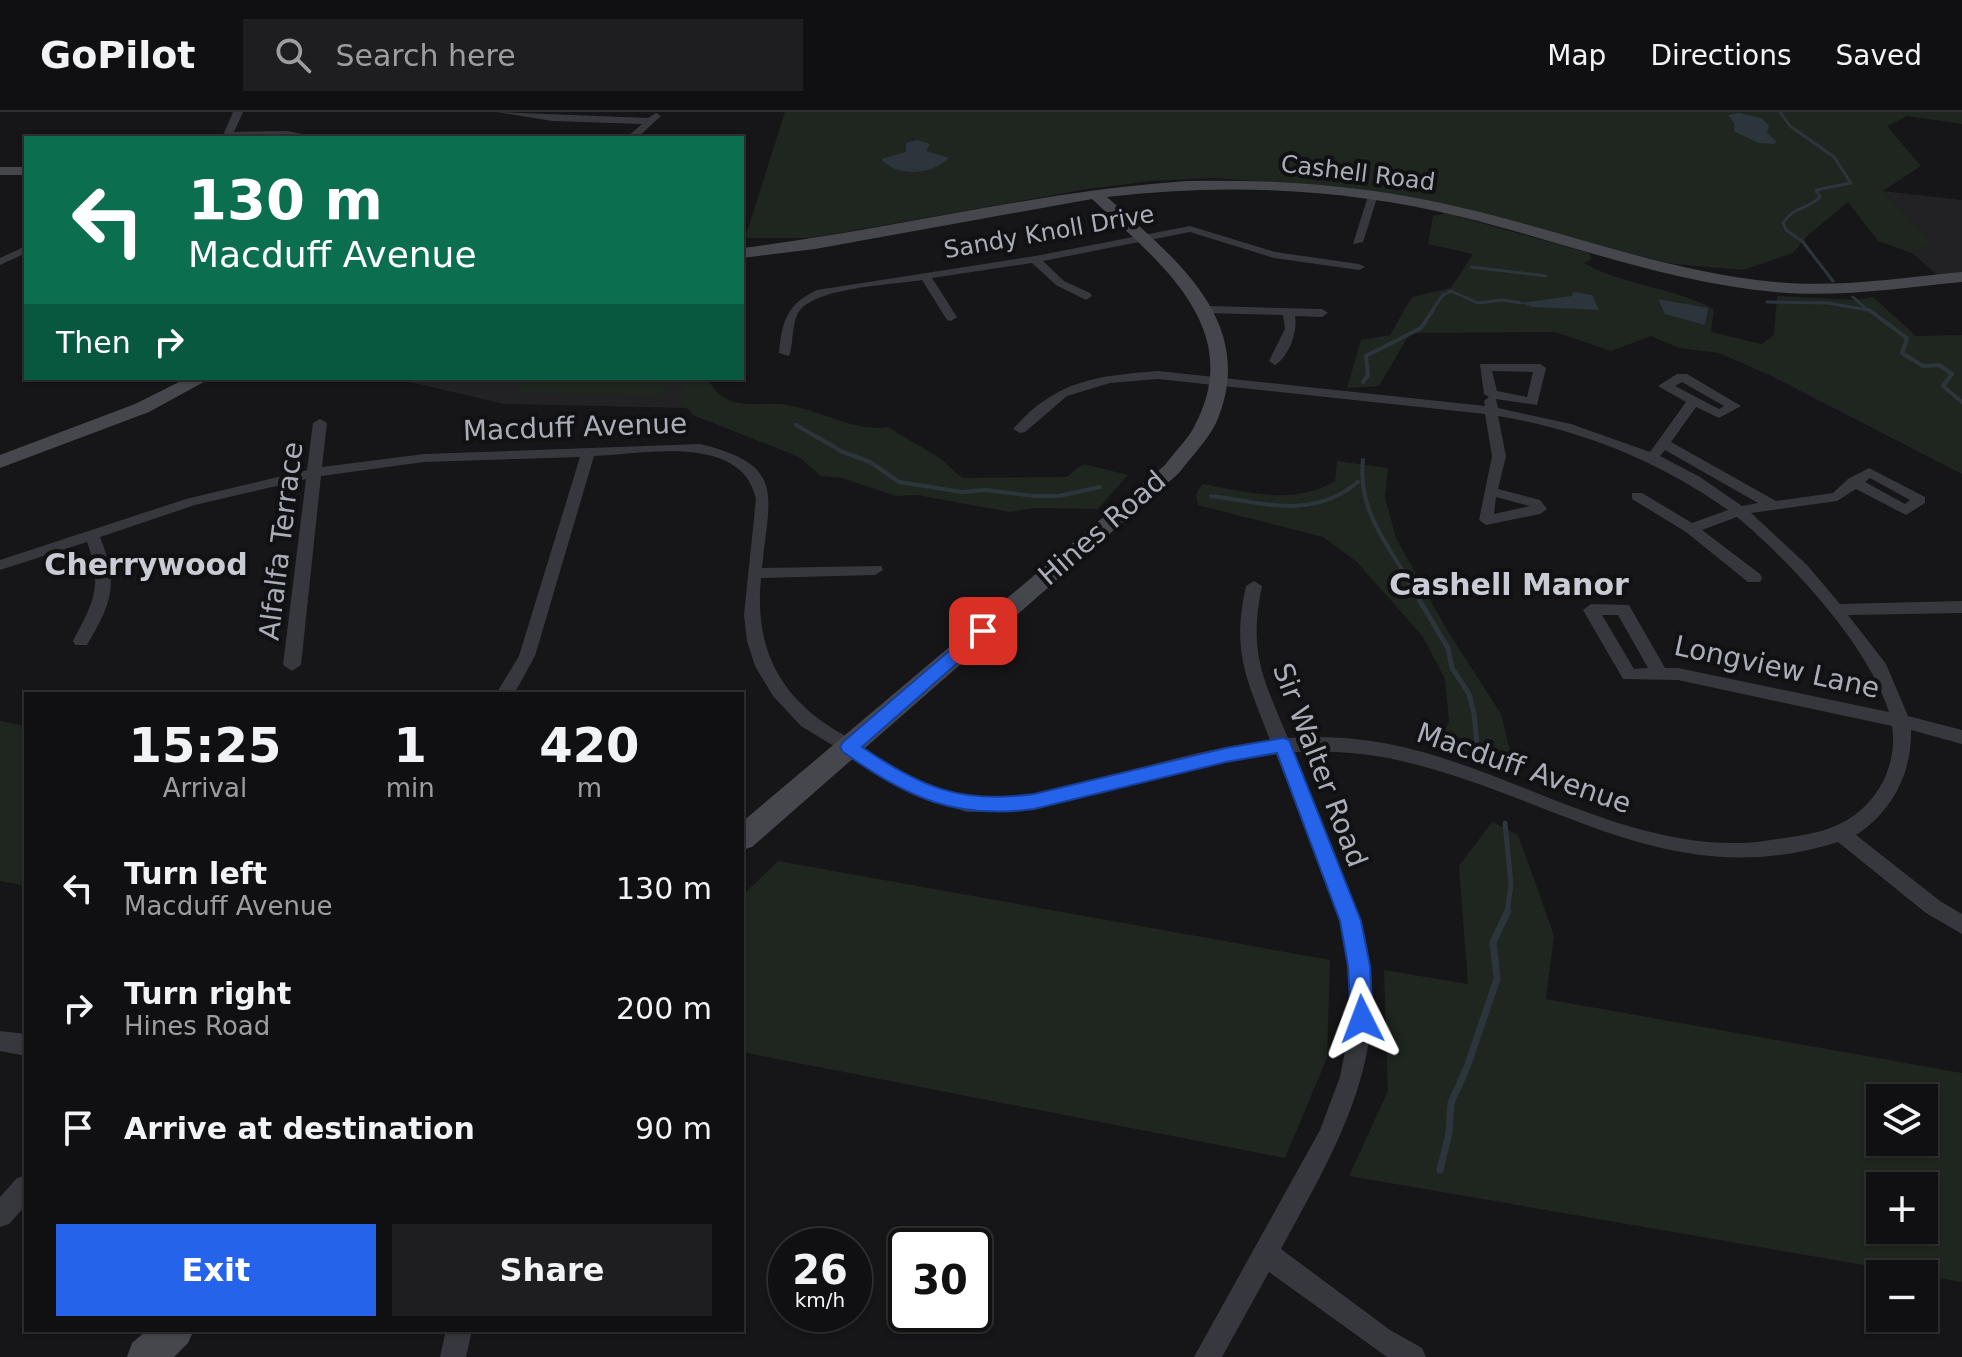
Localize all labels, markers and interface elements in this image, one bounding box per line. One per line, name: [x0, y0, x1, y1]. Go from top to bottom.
search box: [243, 19, 803, 91]
text: GoPilot: [40, 33, 195, 77]
icon: search: [271, 33, 315, 77]
text: Search here: [335, 38, 516, 73]
text: Map: [1547, 39, 1606, 72]
text: Directions: [1650, 39, 1791, 72]
text: Saved: [1835, 39, 1922, 72]
street label: Cashell Road: [1279, 150, 1437, 196]
text: 130 m: [188, 167, 383, 232]
icon: left: [56, 168, 160, 272]
street label: Sandy Knoll Drive: [942, 200, 1156, 264]
text: Macduff Avenue: [188, 234, 477, 275]
icon: right: [147, 320, 191, 364]
text: Then: [56, 325, 131, 360]
street label: Macduff Avenue: [462, 407, 688, 447]
street label: Alfalfa Terrace: [252, 440, 310, 642]
street label: Hines Road: [1032, 464, 1172, 592]
district label: Cherrywood: [44, 547, 248, 582]
district label: Cashell Manor: [1389, 567, 1629, 602]
pin: [949, 597, 1017, 665]
icon: arrive: [961, 609, 1005, 653]
street label: Longview Lane: [1671, 629, 1883, 705]
street label: Sir Walter Road: [1266, 658, 1374, 872]
street label: Macduff Avenue: [1413, 716, 1635, 820]
text: 15:25: [128, 717, 281, 773]
text: 1: [394, 717, 427, 773]
text: 420: [539, 717, 639, 773]
text: Arrival: [163, 773, 247, 803]
text: min: [386, 773, 435, 803]
text: m: [577, 773, 602, 803]
text: Turn left: [124, 856, 267, 891]
icon: left: [56, 866, 100, 910]
text: 130 m: [616, 871, 712, 906]
text: Macduff Avenue: [124, 891, 332, 921]
text: Turn right: [124, 976, 291, 1011]
position arrow: [1320, 977, 1404, 1061]
icon: right: [56, 986, 100, 1030]
text: 200 m: [616, 991, 712, 1026]
text: Hines Road: [124, 1011, 270, 1041]
map controls: [1866, 1084, 1938, 1332]
button: layers: [1866, 1084, 1938, 1156]
icon: arrive: [56, 1106, 100, 1150]
text: Arrive at destination: [124, 1111, 475, 1146]
text: 90 m: [635, 1111, 712, 1146]
button: +: [1866, 1172, 1938, 1244]
button: Exit: [56, 1224, 376, 1316]
button: Share: [392, 1224, 712, 1316]
speed limit sign: 30: [888, 1228, 992, 1332]
text: 26: [792, 1247, 848, 1293]
button: −: [1866, 1260, 1938, 1332]
text: km/h: [795, 1288, 845, 1312]

